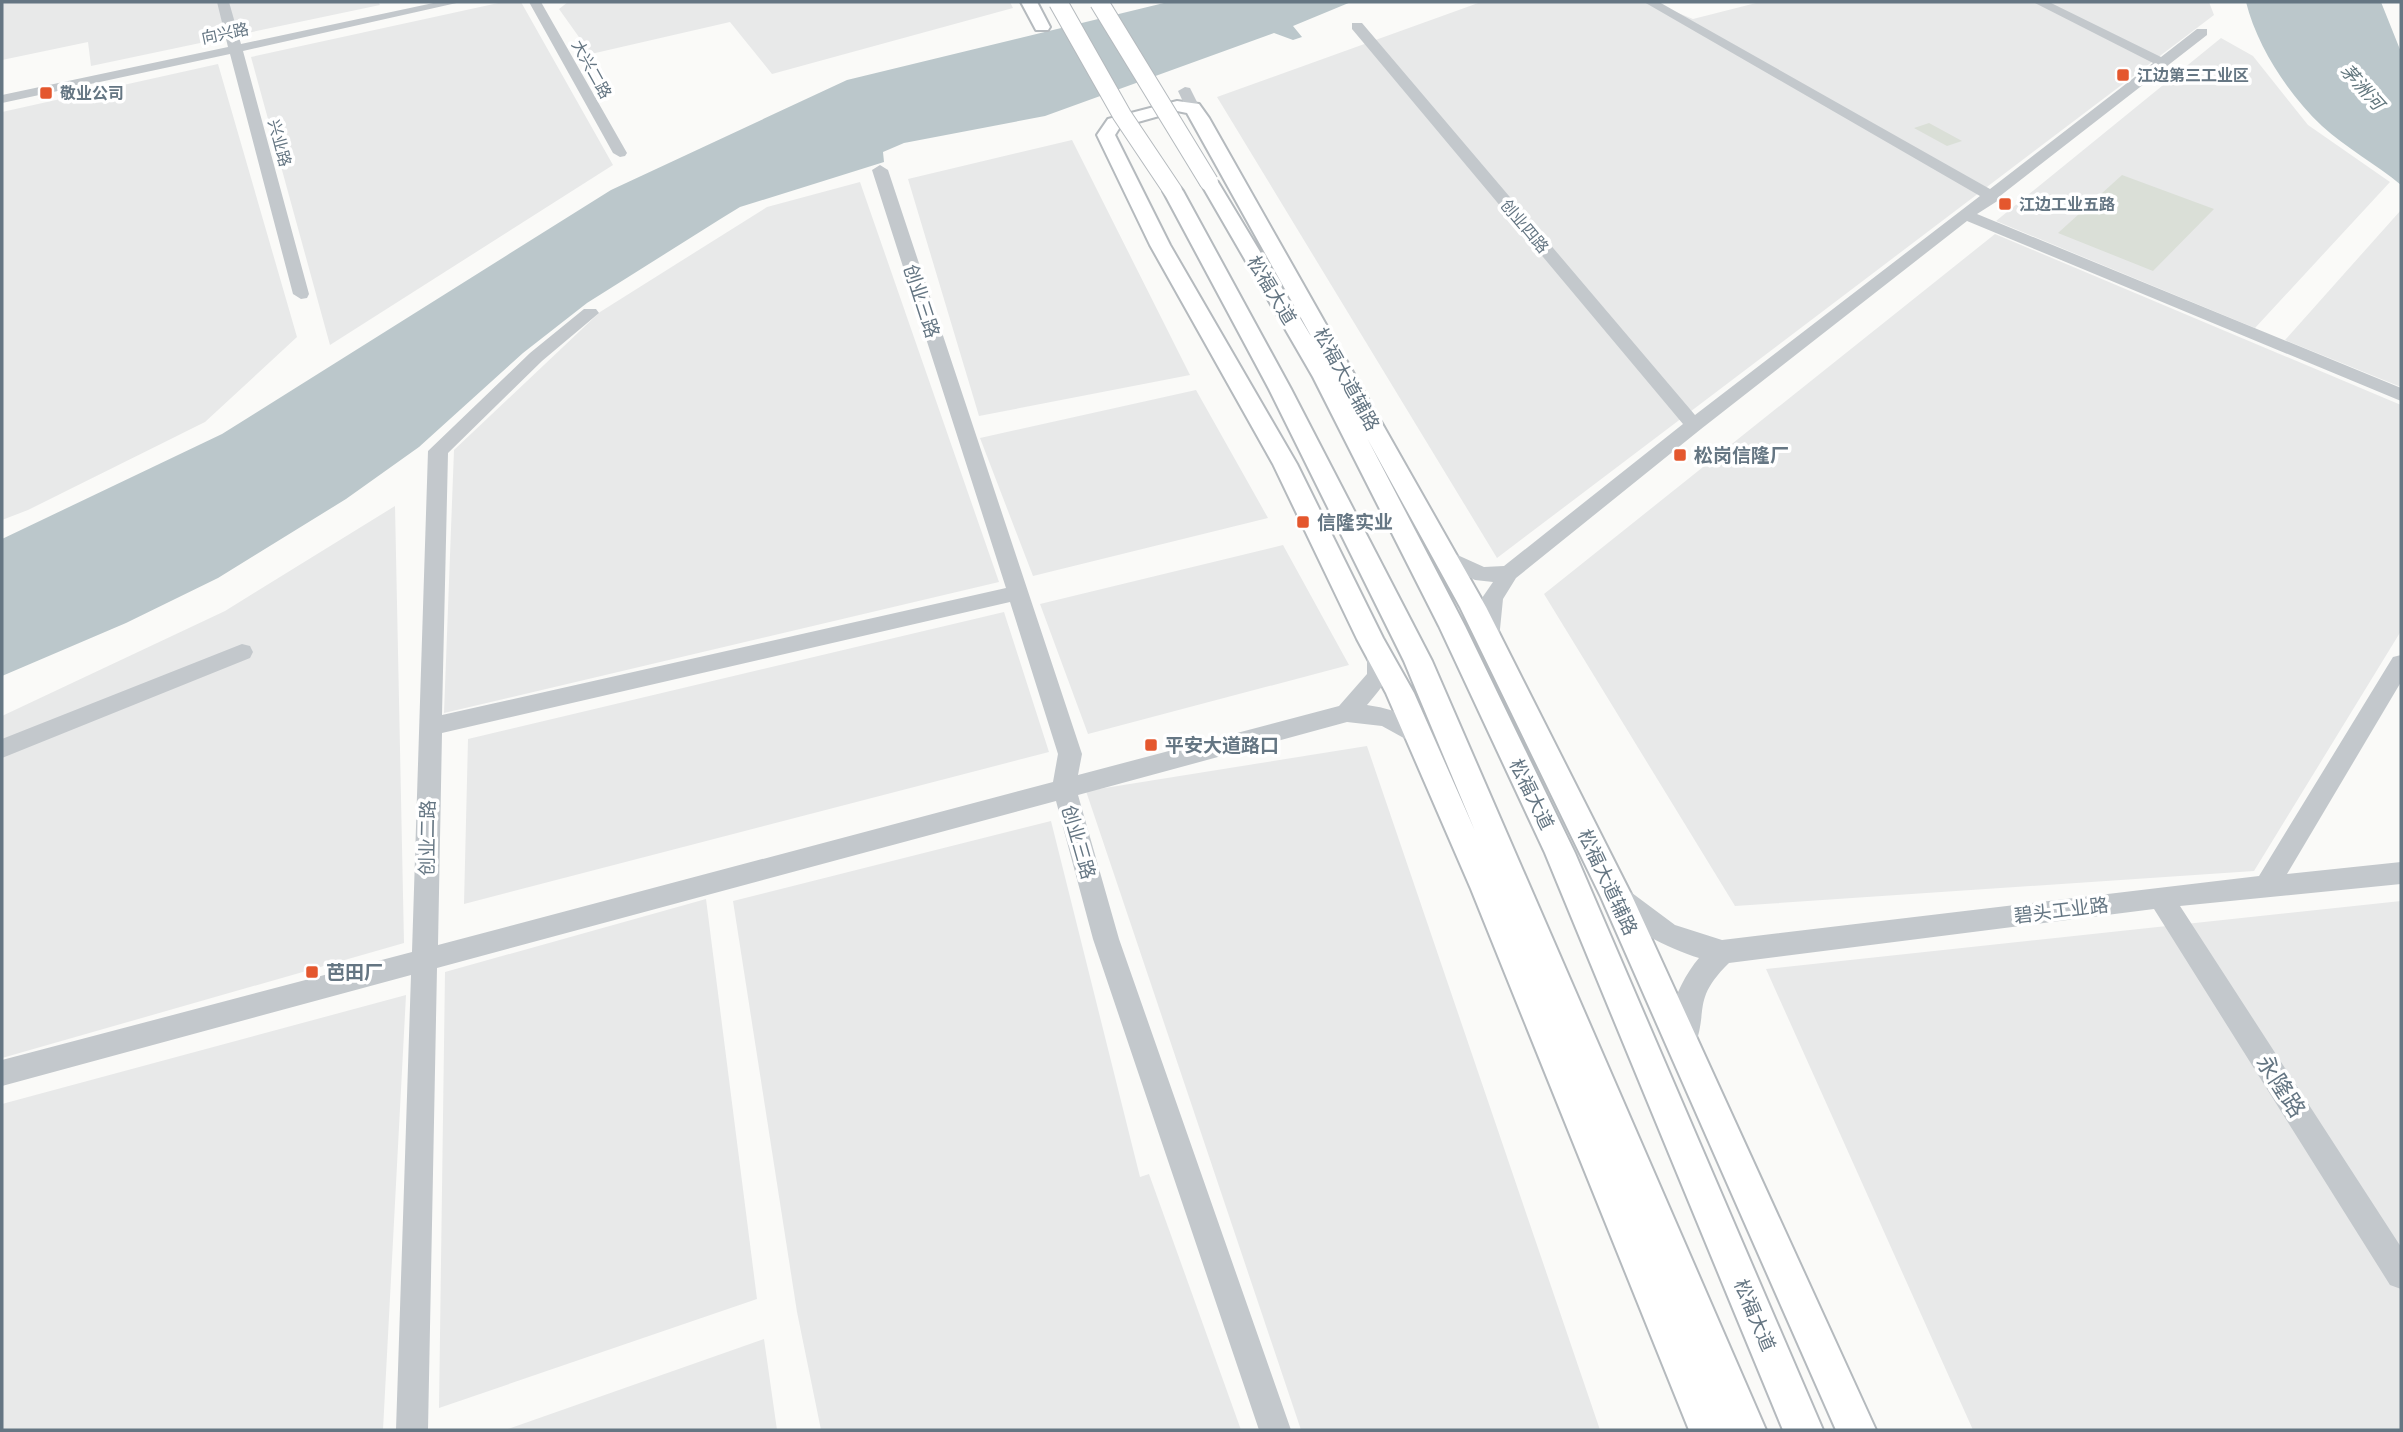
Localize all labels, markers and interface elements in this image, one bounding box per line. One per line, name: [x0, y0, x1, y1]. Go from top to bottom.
street label: 向兴路: [200, 20, 250, 47]
street label: 大兴二路: [569, 37, 615, 101]
water label: 茅洲河: [2337, 60, 2390, 116]
place label: 江边第三工业区: [2137, 66, 2249, 84]
marker: 江边第三工业区: [2115, 67, 2131, 83]
marker: 敬业公司: [38, 85, 54, 101]
place label: 敬业公司: [60, 85, 124, 102]
street label: 兴业路: [265, 118, 294, 169]
place label: 江边工业五路: [2019, 195, 2115, 213]
street label: 创业四路: [1498, 196, 1552, 256]
marker: 江边工业五路: [1997, 196, 2013, 212]
street label: 松福大道: [1243, 252, 1300, 328]
street label: 创业三路: [900, 262, 943, 341]
street label: 松福大道辅路: [1310, 324, 1383, 434]
place label: 松岗信隆厂: [1694, 445, 1789, 466]
marker: 松岗信隆厂: [1672, 447, 1688, 463]
place label: 信隆实业: [1317, 512, 1393, 533]
marker: 信隆实业: [1295, 514, 1311, 530]
place label: 平安大道路口: [1165, 735, 1279, 756]
marker: 平安大道路口: [1143, 737, 1159, 753]
street label: 松福大道: [1505, 755, 1558, 833]
street label: 创业二路: [416, 800, 439, 876]
street label: 创业三路: [1058, 803, 1099, 882]
street label: 松福大道辅路: [1574, 826, 1641, 938]
street label: 碧头工业路: [2013, 894, 2109, 927]
place label: 芭田厂: [326, 962, 383, 983]
marker: 芭田厂: [304, 964, 320, 980]
street label: 永隆路: [2251, 1050, 2311, 1122]
street label: 松福大道: [1730, 1276, 1779, 1354]

